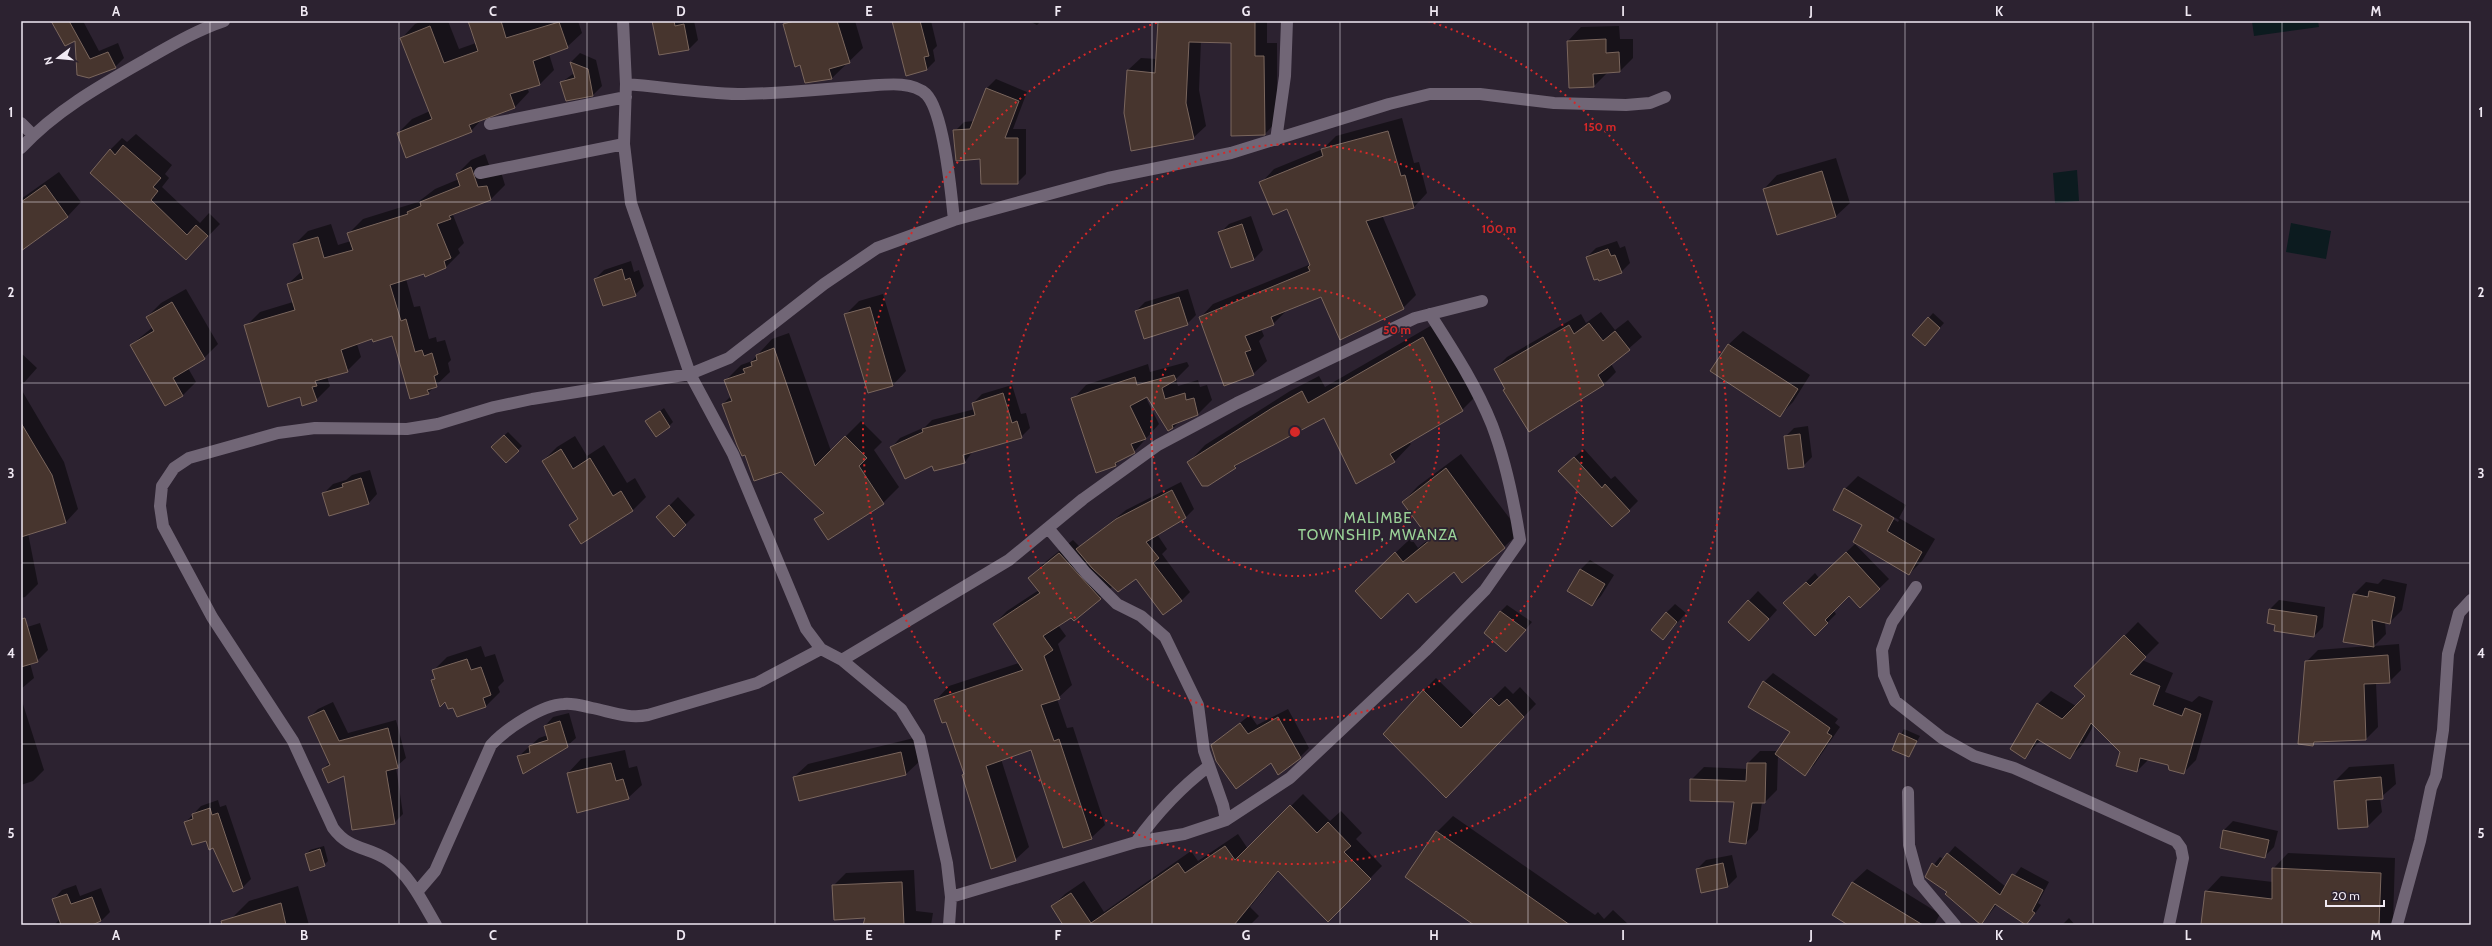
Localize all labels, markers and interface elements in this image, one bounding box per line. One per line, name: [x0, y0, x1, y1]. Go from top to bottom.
text: A: [112, 3, 121, 19]
text: B: [300, 3, 308, 19]
text: C: [489, 3, 497, 19]
text: D: [676, 3, 686, 19]
text: E: [865, 3, 873, 19]
text: F: [1055, 3, 1062, 19]
text: G: [1242, 3, 1251, 19]
text: H: [1429, 3, 1439, 19]
text: I: [1621, 3, 1625, 19]
text: J: [1808, 3, 1813, 19]
text: K: [1995, 3, 2004, 19]
text: L: [2185, 3, 2192, 19]
text: M: [2371, 3, 2382, 19]
north arrow: [38, 38, 78, 78]
text: N: [41, 55, 56, 66]
text: 1: [9, 104, 13, 120]
text: 1: [2479, 104, 2483, 120]
text: 150 m: [1584, 119, 1616, 134]
text: 100 m: [1482, 221, 1516, 236]
text: 2: [8, 284, 15, 300]
text: 2: [2478, 284, 2485, 300]
text: 50 m: [1383, 322, 1411, 337]
centre of rings: [1288, 425, 1302, 439]
text: 3: [7, 465, 15, 481]
text: 3: [2477, 465, 2485, 481]
district label: MALIMBE TOWNSHIP, MWANZA: [1298, 509, 1458, 544]
text: 4: [7, 645, 15, 661]
text: 4: [2477, 645, 2485, 661]
text: 5: [8, 825, 15, 841]
text: 5: [2478, 825, 2485, 841]
scale bar: [2326, 882, 2384, 908]
text: 20 m: [2332, 888, 2360, 903]
text: A: [112, 927, 121, 943]
text: B: [300, 927, 308, 943]
text: C: [489, 927, 497, 943]
text: D: [676, 927, 686, 943]
text: E: [865, 927, 873, 943]
text: F: [1055, 927, 1062, 943]
text: G: [1242, 927, 1251, 943]
text: H: [1429, 927, 1439, 943]
text: I: [1621, 927, 1625, 943]
text: J: [1808, 927, 1813, 943]
text: K: [1995, 927, 2004, 943]
text: L: [2185, 927, 2192, 943]
text: M: [2371, 927, 2382, 943]

